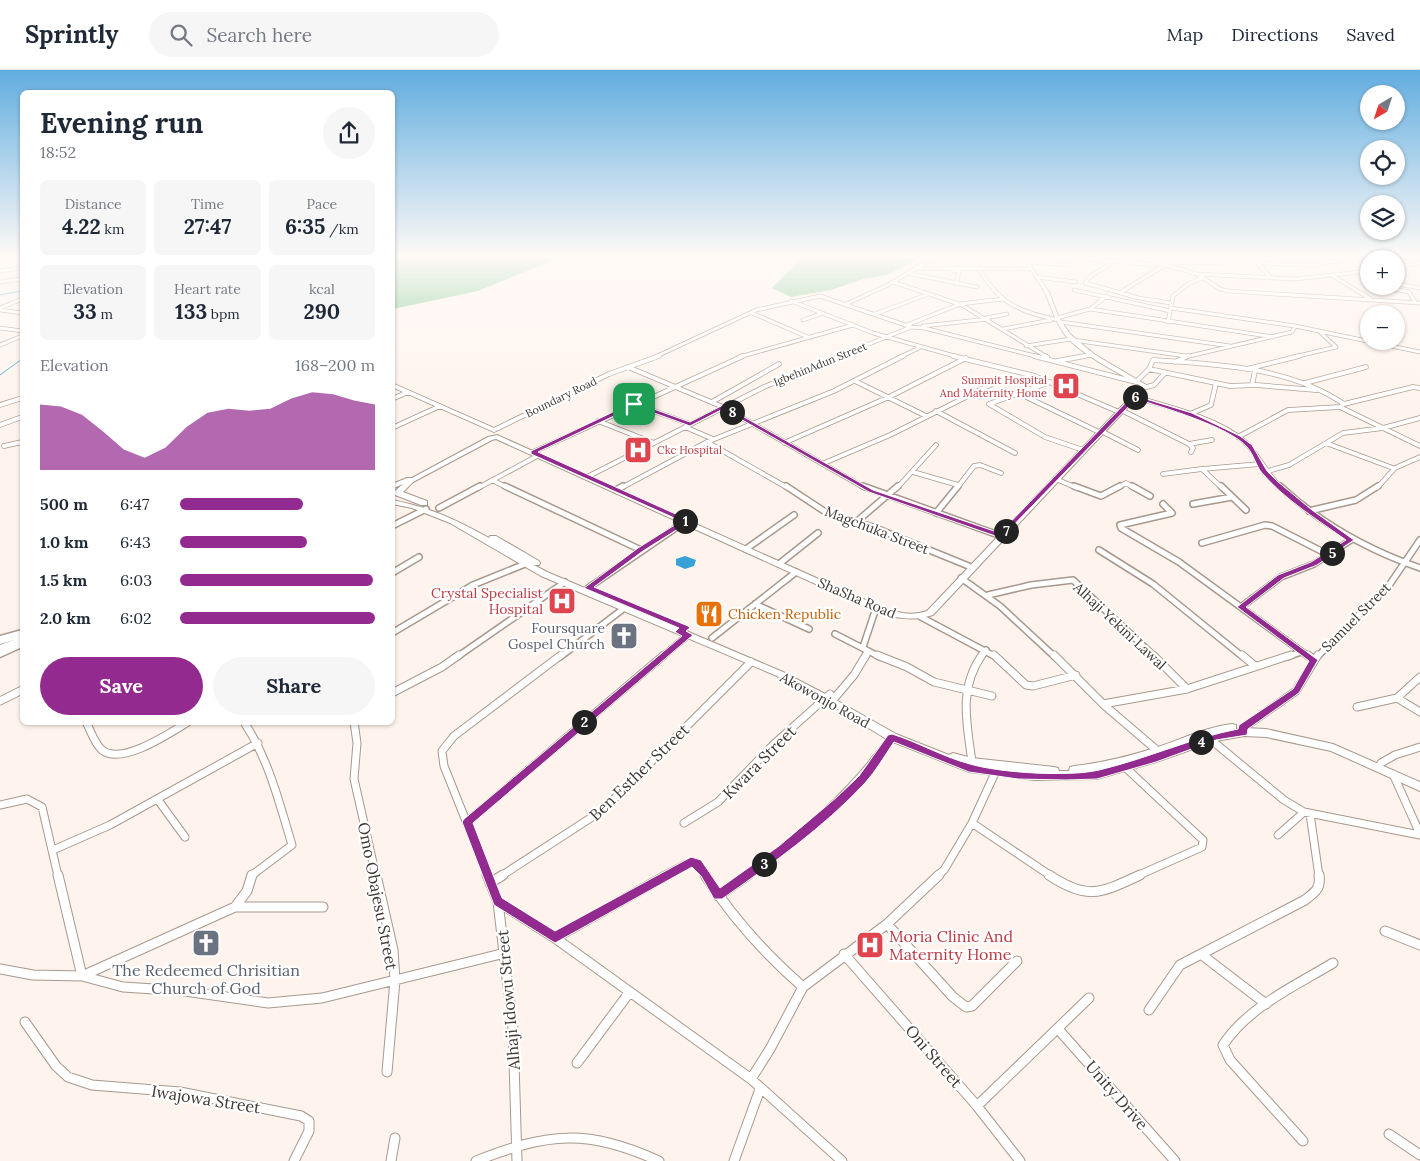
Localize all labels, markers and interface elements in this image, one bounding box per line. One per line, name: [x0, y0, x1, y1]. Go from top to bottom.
search box: [149, 12, 499, 57]
text: Sprintly: [25, 19, 119, 50]
icon: search: [167, 21, 195, 49]
text: Search here: [207, 23, 312, 47]
text: Map: [1167, 23, 1203, 46]
text: Directions: [1231, 23, 1318, 46]
text: Saved: [1346, 23, 1395, 46]
north arrow: [1360, 85, 1405, 130]
map controls: [1360, 85, 1405, 350]
text: Evening run: [40, 105, 203, 141]
button: share: [323, 107, 375, 159]
button: locate: [1360, 140, 1405, 185]
text: 18:52: [40, 142, 76, 162]
text: Distance: [65, 195, 122, 213]
text: Time: [191, 195, 224, 213]
text: Pace: [307, 195, 337, 213]
button: layers: [1360, 195, 1405, 240]
text: 4.22: [62, 213, 101, 240]
text: 27:47: [184, 213, 231, 240]
text: 6:35: [285, 213, 325, 240]
text: km: [101, 220, 124, 238]
text: /km: [325, 220, 359, 238]
button: +: [1360, 250, 1405, 295]
text: Elevation: [63, 280, 123, 298]
text: Heart rate: [174, 280, 241, 298]
text: kcal: [309, 280, 335, 298]
text: 33: [73, 298, 97, 325]
text: 133: [175, 298, 207, 325]
text: 290: [304, 298, 340, 325]
text: m: [97, 305, 113, 323]
text: bpm: [207, 305, 240, 323]
button: −: [1360, 305, 1405, 350]
street label: IgbehinAdun Street: [771, 339, 869, 389]
text: Elevation: [40, 355, 109, 375]
text: 168–200 m: [295, 355, 375, 375]
hospital icon: Summit Hospital And Maternity Home: [1051, 371, 1081, 401]
street label: Boundary Road: [523, 373, 599, 420]
place label: Summit Hospital And Maternity Home: [939, 373, 1047, 400]
pin: [613, 383, 655, 425]
pin: 6: [1122, 384, 1148, 410]
text: 6: [1131, 388, 1140, 406]
icon: arrive: [620, 390, 648, 418]
pin: 8: [720, 400, 744, 424]
text: 8: [728, 403, 737, 421]
hospital icon: Ckc Hospital: [623, 435, 653, 465]
place label: Ckc Hospital: [657, 443, 722, 457]
text: 500 m: [40, 494, 88, 514]
text: 6:47: [120, 494, 149, 514]
street label: Magchuka Street: [822, 502, 932, 558]
pin: 1: [672, 508, 698, 534]
text: 1: [683, 512, 688, 530]
pin: 7: [994, 518, 1018, 544]
text: 7: [1003, 522, 1010, 540]
text: 1.0 km: [40, 532, 89, 552]
text: 6:43: [120, 532, 151, 552]
pin: 5: [1320, 540, 1344, 566]
text: 5: [1329, 544, 1336, 562]
text: 1.5 km: [40, 570, 87, 590]
text: 6:03: [120, 570, 152, 590]
street label: ShaSha Road: [815, 573, 899, 623]
street label: Alhaji Yekini Lawal: [1069, 578, 1170, 674]
street label: Samuel Street: [1318, 578, 1395, 655]
place label: Crystal Specialist Hospital: [431, 584, 544, 618]
hospital icon: Crystal Specialist Hospital: [547, 586, 577, 616]
restaurant icon: Chicken Republic: [694, 599, 724, 629]
place label: Chicken Republic: [728, 605, 841, 623]
text: 2.0 km: [40, 608, 91, 628]
text: 6:02: [120, 608, 152, 628]
place label: Foursquare Gospel Church: [508, 619, 605, 653]
church icon: Foursquare Gospel Church: [609, 621, 639, 651]
button: Save: [40, 657, 203, 715]
button: Share: [213, 657, 375, 715]
street label: Akowonjo Road: [776, 667, 873, 732]
pin: 2: [572, 710, 596, 734]
text: 2: [581, 713, 588, 731]
street label: Ben Esther Street: [585, 719, 694, 825]
street label: Kwara Street: [718, 721, 800, 803]
pin: 4: [1188, 730, 1214, 754]
text: 4: [1198, 733, 1205, 751]
street label: Omo Obajesu Street: [354, 820, 402, 972]
pin: 3: [752, 852, 776, 876]
text: 3: [761, 855, 768, 873]
place label: Moria Clinic And Maternity Home: [889, 926, 1014, 964]
church icon: The Redeemed Chrisitian Church of God: [191, 928, 221, 958]
street label: Alhaji Idowu Street: [492, 928, 524, 1072]
hospital icon: Moria Clinic And Maternity Home: [855, 930, 885, 960]
place label: The Redeemed Chrisitian Church of God: [112, 960, 300, 998]
street label: Oni Street: [901, 1021, 967, 1092]
street label: Unity Drive: [1081, 1056, 1153, 1134]
street label: Iwajowa Street: [150, 1081, 263, 1118]

